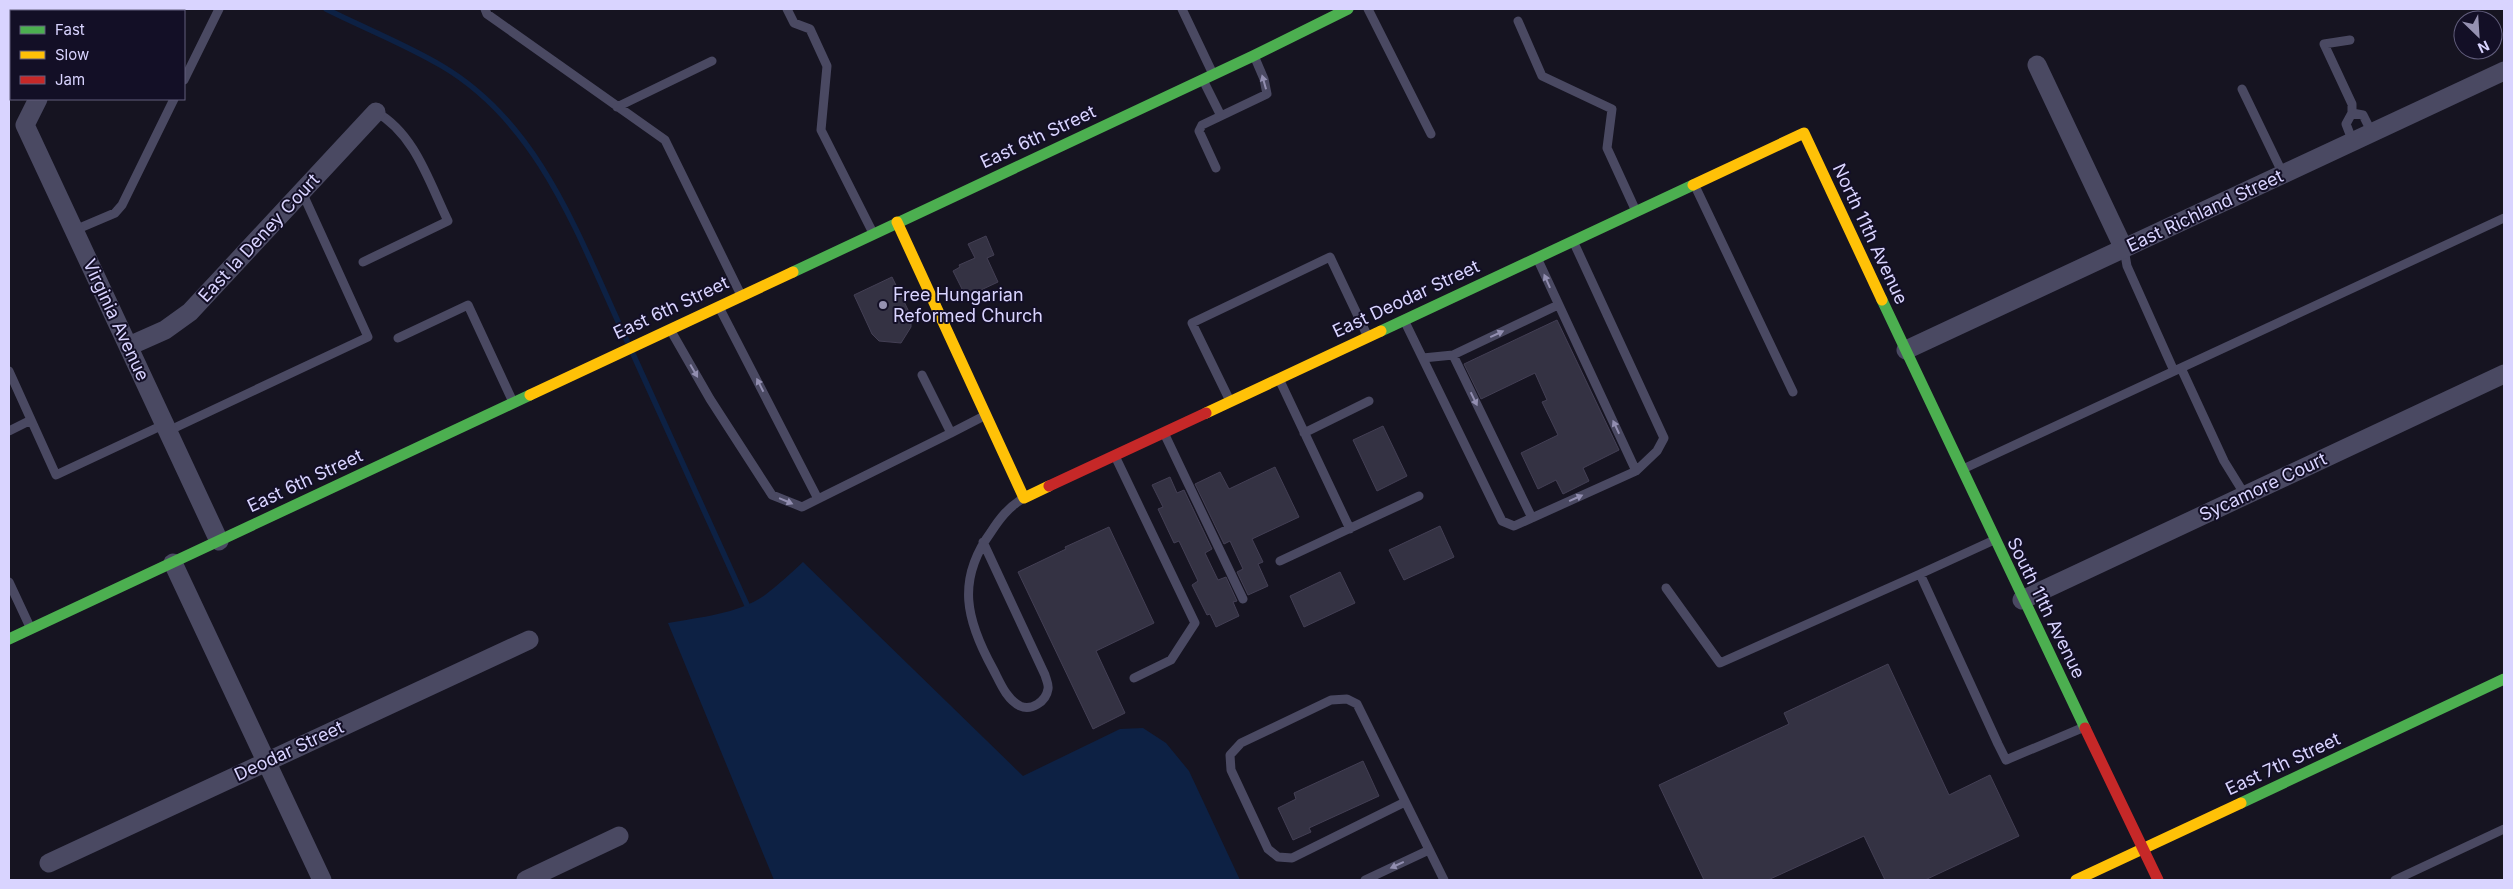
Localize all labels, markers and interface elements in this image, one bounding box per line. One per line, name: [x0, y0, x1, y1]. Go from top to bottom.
legend: [10, 10, 185, 100]
north arrow: [2453, 10, 2503, 60]
text: Fast: [55, 20, 85, 39]
text: N: [2475, 37, 2492, 57]
text: Slow: [55, 45, 89, 64]
text: Jam: [55, 70, 85, 89]
one-way arrow: [1260, 74, 1268, 90]
street label: East 6th Street: [977, 101, 1099, 172]
street label: North 11th Avenue: [1829, 160, 1912, 307]
street label: East Richland Street: [2123, 165, 2286, 256]
street label: East la Deney Court: [194, 169, 324, 306]
street label: East Deodar Street: [1329, 255, 1483, 342]
street label: Virginia Avenue: [79, 256, 154, 384]
street label: East 6th Street: [610, 272, 732, 343]
one-way arrow: [1543, 274, 1551, 288]
place label: Free Hungarian Reformed Church: [893, 284, 1043, 326]
marker: Free Hungarian Reformed Church: [877, 299, 889, 311]
one-way arrow: [1490, 330, 1504, 338]
one-way arrow: [689, 364, 698, 377]
one-way arrow: [756, 378, 764, 393]
one-way arrow: [1470, 391, 1478, 406]
one-way arrow: [1611, 419, 1620, 434]
street label: East 6th Street: [244, 445, 366, 516]
street label: Sycamore Court: [2196, 448, 2330, 525]
one-way arrow: [1569, 493, 1583, 501]
one-way arrow: [779, 498, 793, 506]
street label: South 11th Avenue: [2003, 534, 2090, 682]
street label: Deodar Street: [231, 716, 347, 785]
street label: East 7th Street: [2222, 728, 2343, 799]
one-way arrow: [1390, 862, 1404, 870]

